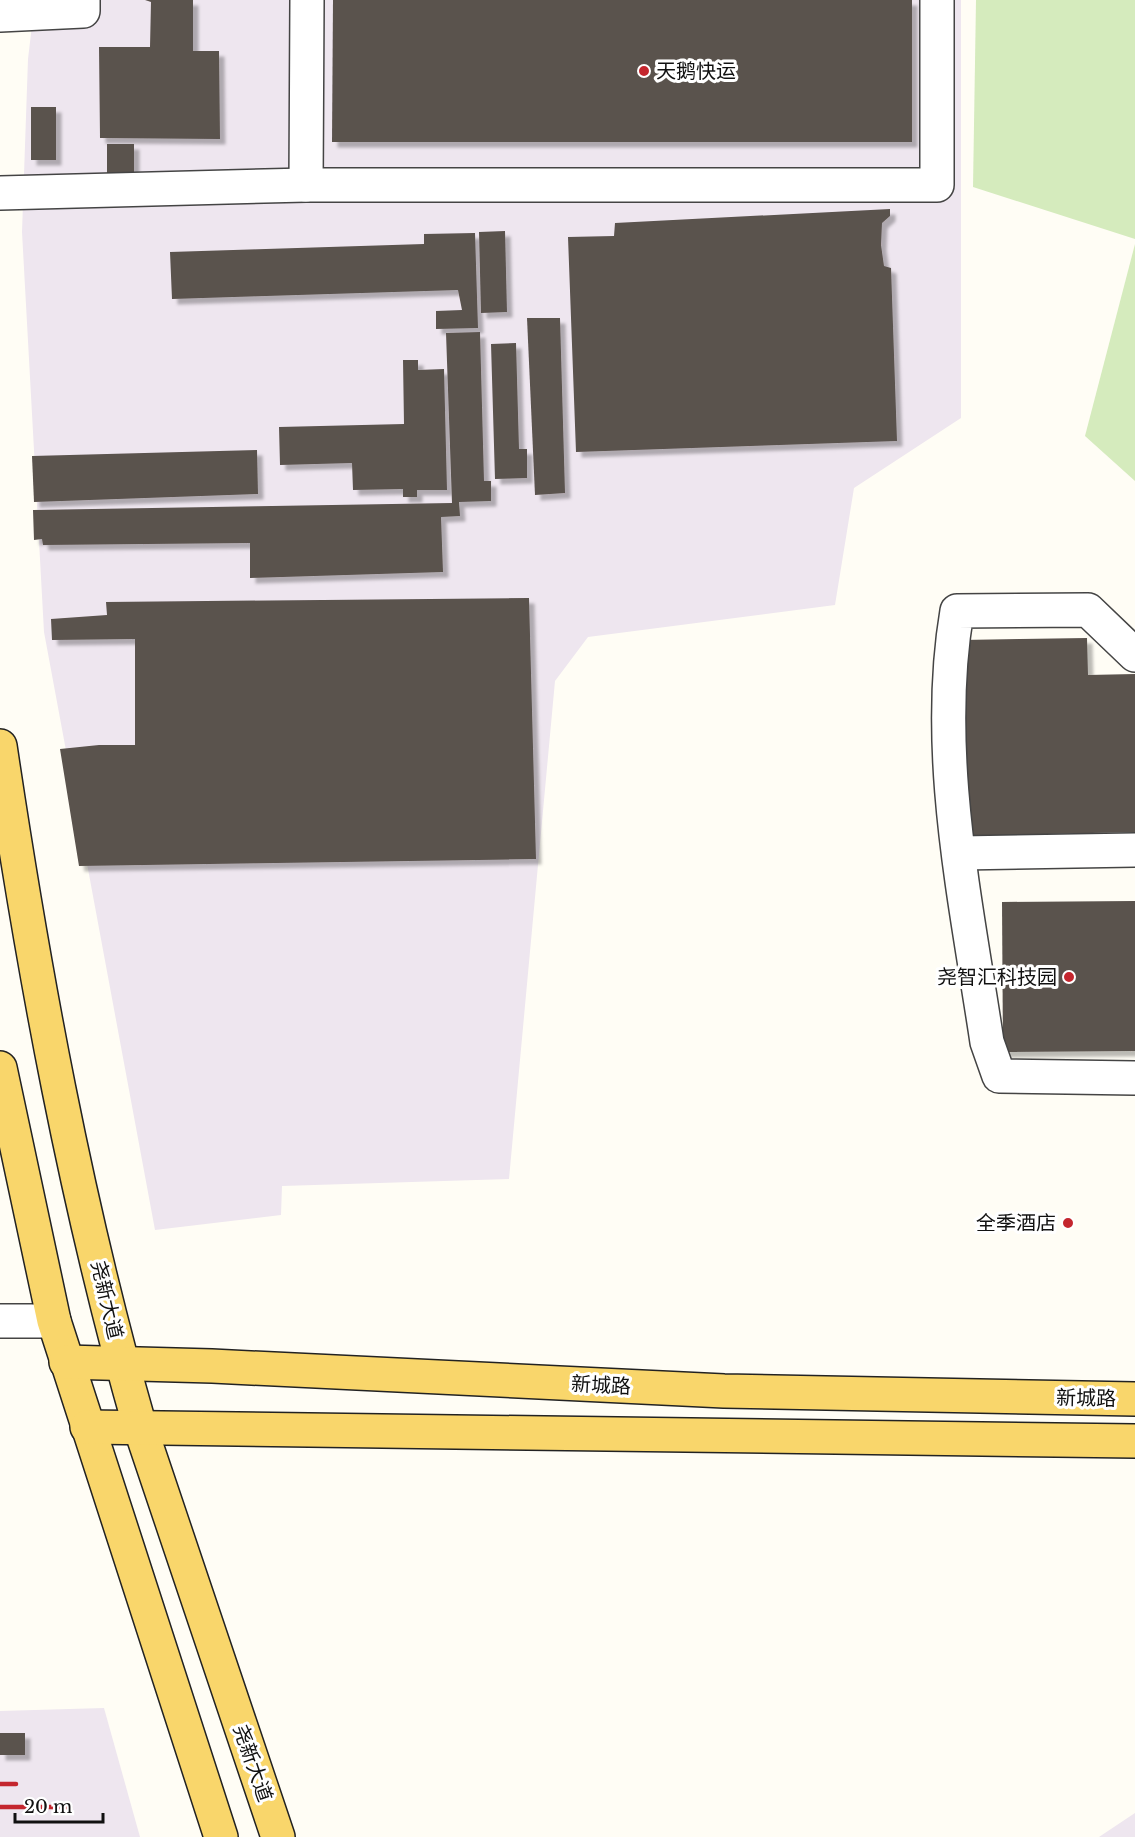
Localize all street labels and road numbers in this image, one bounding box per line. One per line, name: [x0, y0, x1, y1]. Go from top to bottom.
street label: 尧新大道: [86, 1258, 128, 1342]
street label: 新城路: [570, 1371, 632, 1399]
street label: 新城路: [1056, 1385, 1116, 1411]
street label: 尧新大道: [229, 1721, 277, 1805]

